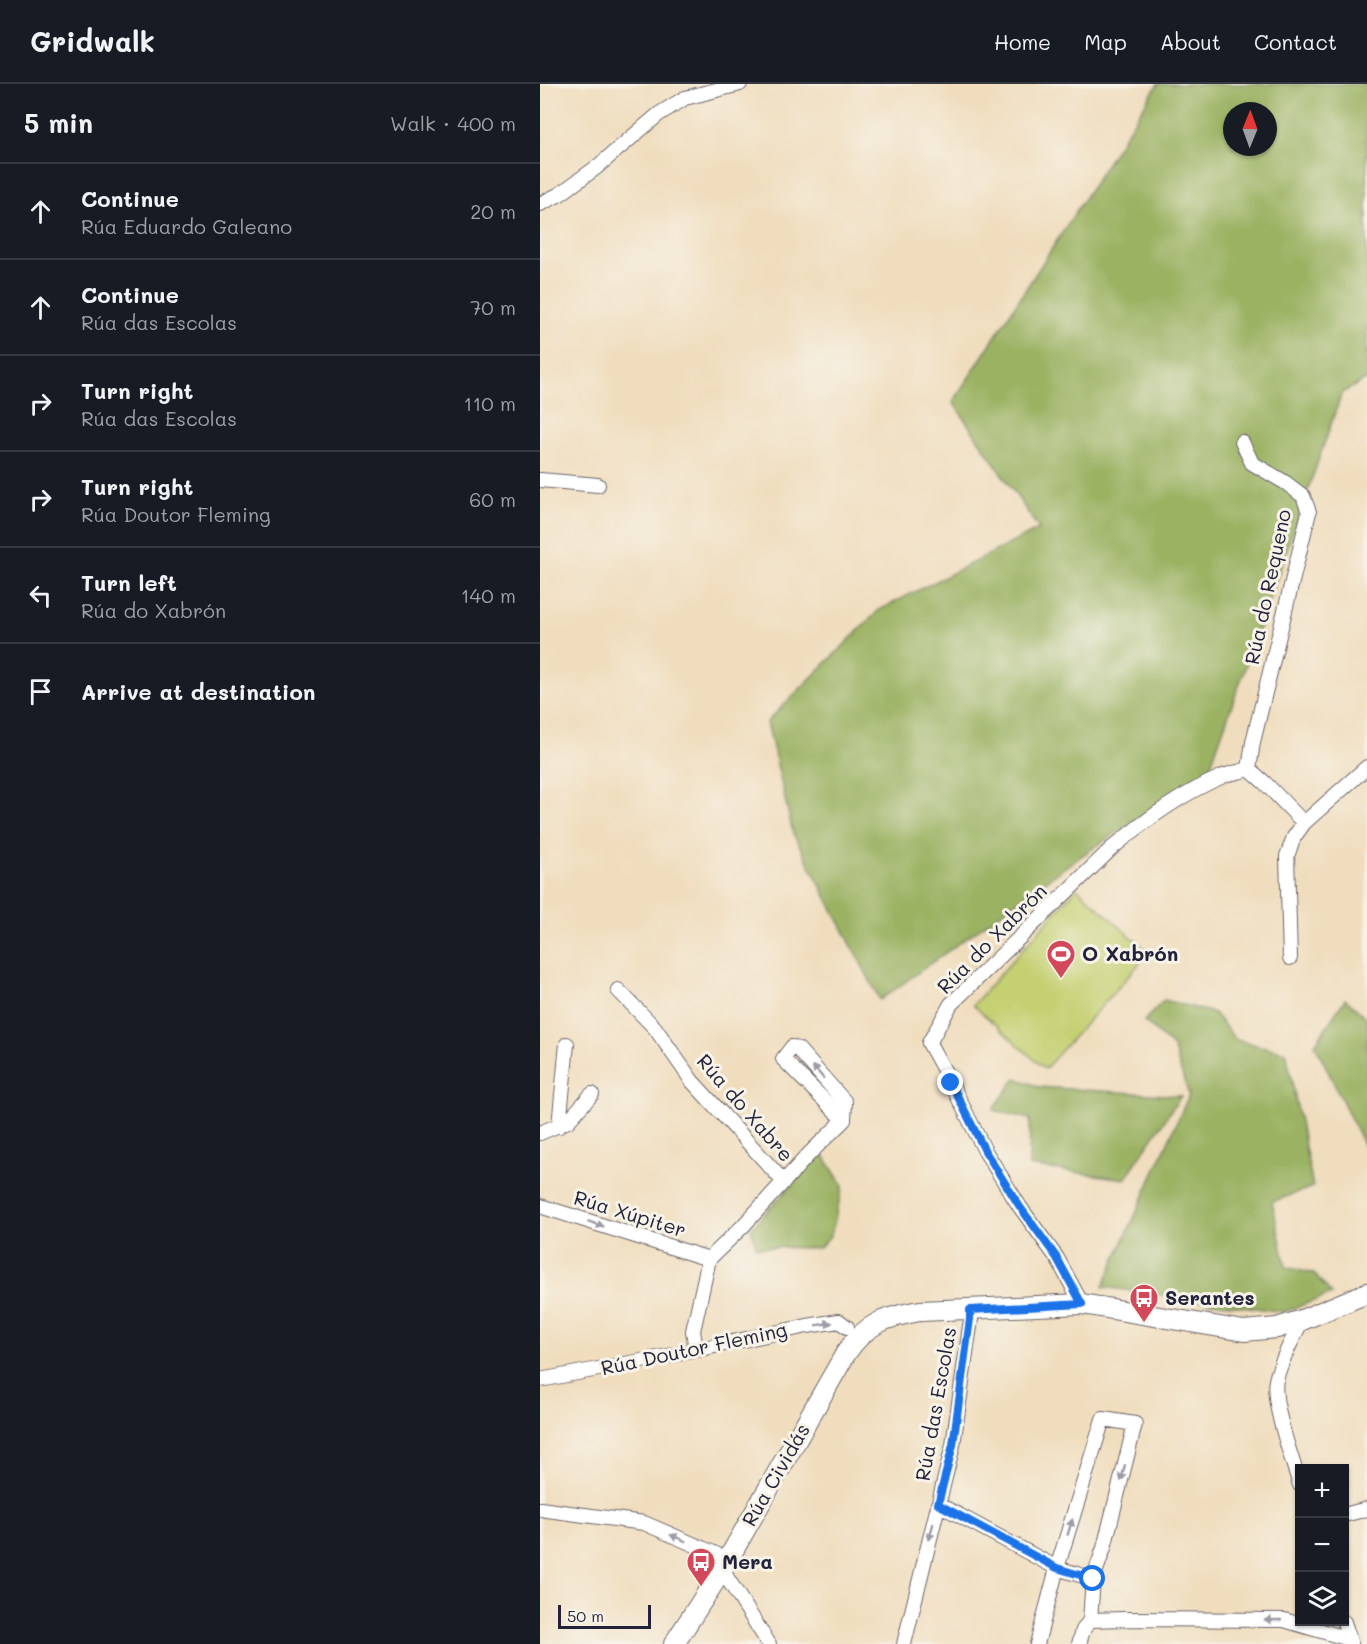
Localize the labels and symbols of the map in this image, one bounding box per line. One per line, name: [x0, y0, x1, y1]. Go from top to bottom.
north arrow: [1223, 102, 1277, 156]
street label: Rúa do Requeno: [1238, 507, 1296, 667]
street label: Rúa do Xabrón: [931, 878, 1052, 999]
sports icon: O Xabrón: [1045, 938, 1077, 980]
place label: O Xabrón: [1082, 940, 1178, 966]
street label: Rúa do Xabre: [692, 1048, 800, 1167]
one-way arrow: [812, 1064, 825, 1080]
route end: [937, 1069, 963, 1095]
street label: Rúa Xúpiter: [571, 1184, 690, 1242]
one-way arrow: [587, 1220, 605, 1229]
bus stop icon: Serantes: [1128, 1282, 1160, 1324]
place label: Serantes: [1165, 1284, 1255, 1310]
street label: Rúa Doutor Fleming: [598, 1316, 789, 1380]
one-way arrow: [815, 1319, 834, 1328]
street label: Rúa das Escolas: [909, 1325, 961, 1483]
street label: Rúa Cividás: [735, 1418, 815, 1531]
one-way arrow: [1117, 1464, 1127, 1482]
one-way arrow: [1066, 1518, 1075, 1536]
one-way arrow: [926, 1523, 935, 1541]
one-way arrow: [669, 1532, 687, 1542]
bus stop icon: Mera: [685, 1546, 717, 1588]
place label: Mera: [722, 1548, 773, 1574]
route start: [1079, 1565, 1105, 1591]
scale bar: [558, 1602, 651, 1630]
one-way arrow: [1263, 1615, 1282, 1625]

